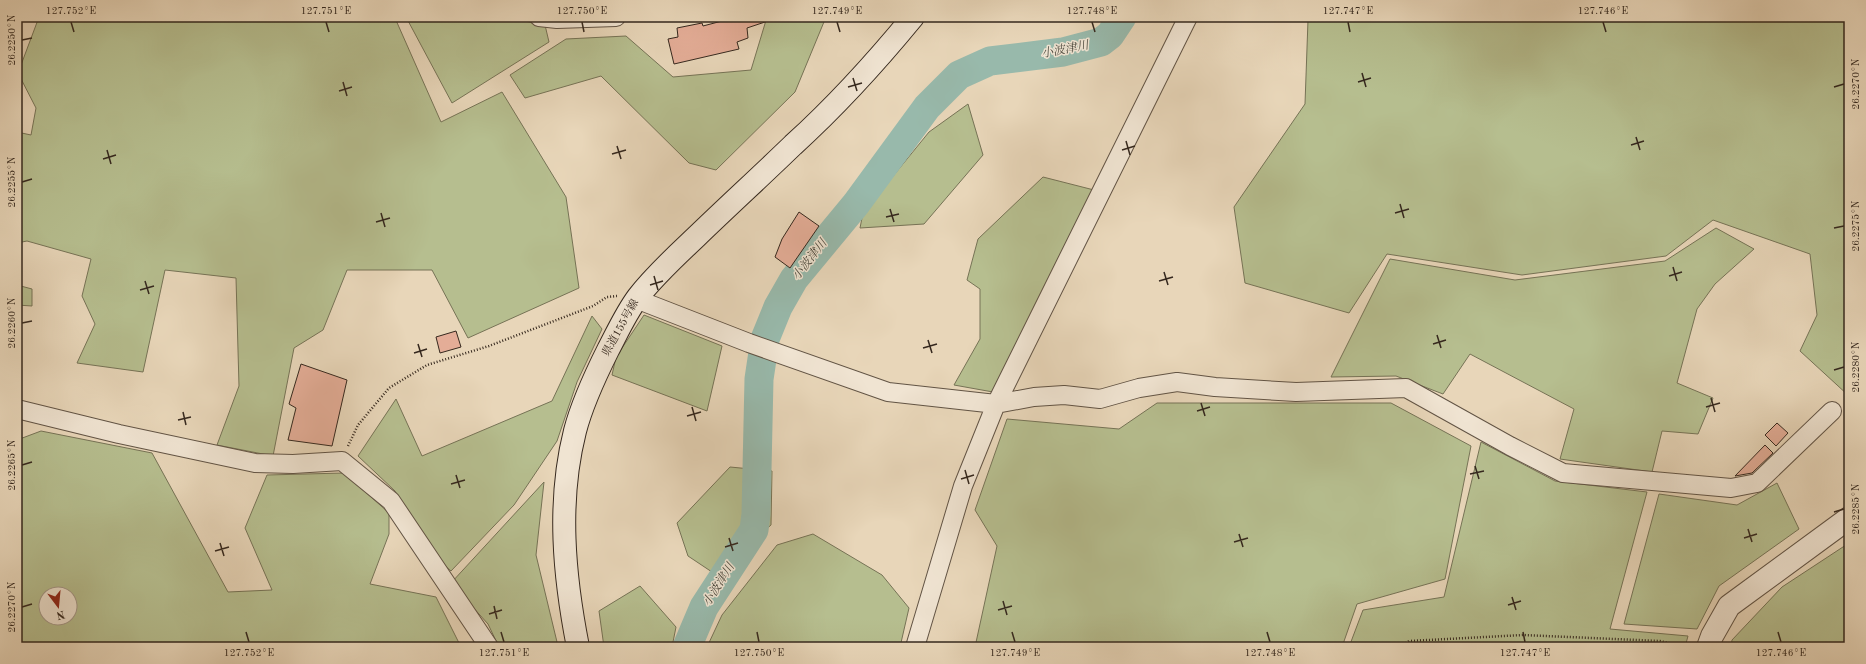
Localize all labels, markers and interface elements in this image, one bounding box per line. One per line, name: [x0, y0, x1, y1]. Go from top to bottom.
text: 127.752°E: [46, 6, 96, 16]
text: 127.751°E: [301, 6, 351, 16]
text: 127.750°E: [557, 6, 607, 16]
text: 127.749°E: [812, 6, 862, 16]
text: 127.748°E: [1067, 6, 1117, 16]
text: 127.747°E: [1323, 6, 1373, 16]
text: 127.746°E: [1578, 6, 1628, 16]
text: 26.2250°N: [7, 14, 17, 66]
water label: 小波津川: [1040, 38, 1092, 60]
text: 26.2270°N: [1851, 58, 1861, 110]
text: 26.2255°N: [7, 156, 17, 208]
text: 26.2275°N: [1851, 200, 1861, 252]
water label: 小波津川: [790, 235, 831, 283]
text: 26.2260°N: [7, 297, 17, 349]
street label: 県道155号線: [599, 297, 641, 358]
text: 26.2280°N: [1851, 341, 1861, 393]
text: 26.2265°N: [7, 439, 17, 491]
text: 26.2285°N: [1851, 483, 1861, 535]
water label: 小波津川: [700, 559, 738, 609]
text: 26.2270°N: [7, 581, 17, 633]
north arrow: [38, 586, 78, 626]
text: N: [54, 608, 66, 621]
text: 127.752°E: [224, 648, 274, 658]
text: 127.751°E: [479, 648, 529, 658]
text: 127.750°E: [734, 648, 784, 658]
text: 127.749°E: [990, 648, 1040, 658]
text: 127.748°E: [1245, 648, 1295, 658]
text: 127.747°E: [1500, 648, 1550, 658]
text: 127.746°E: [1756, 648, 1806, 658]

